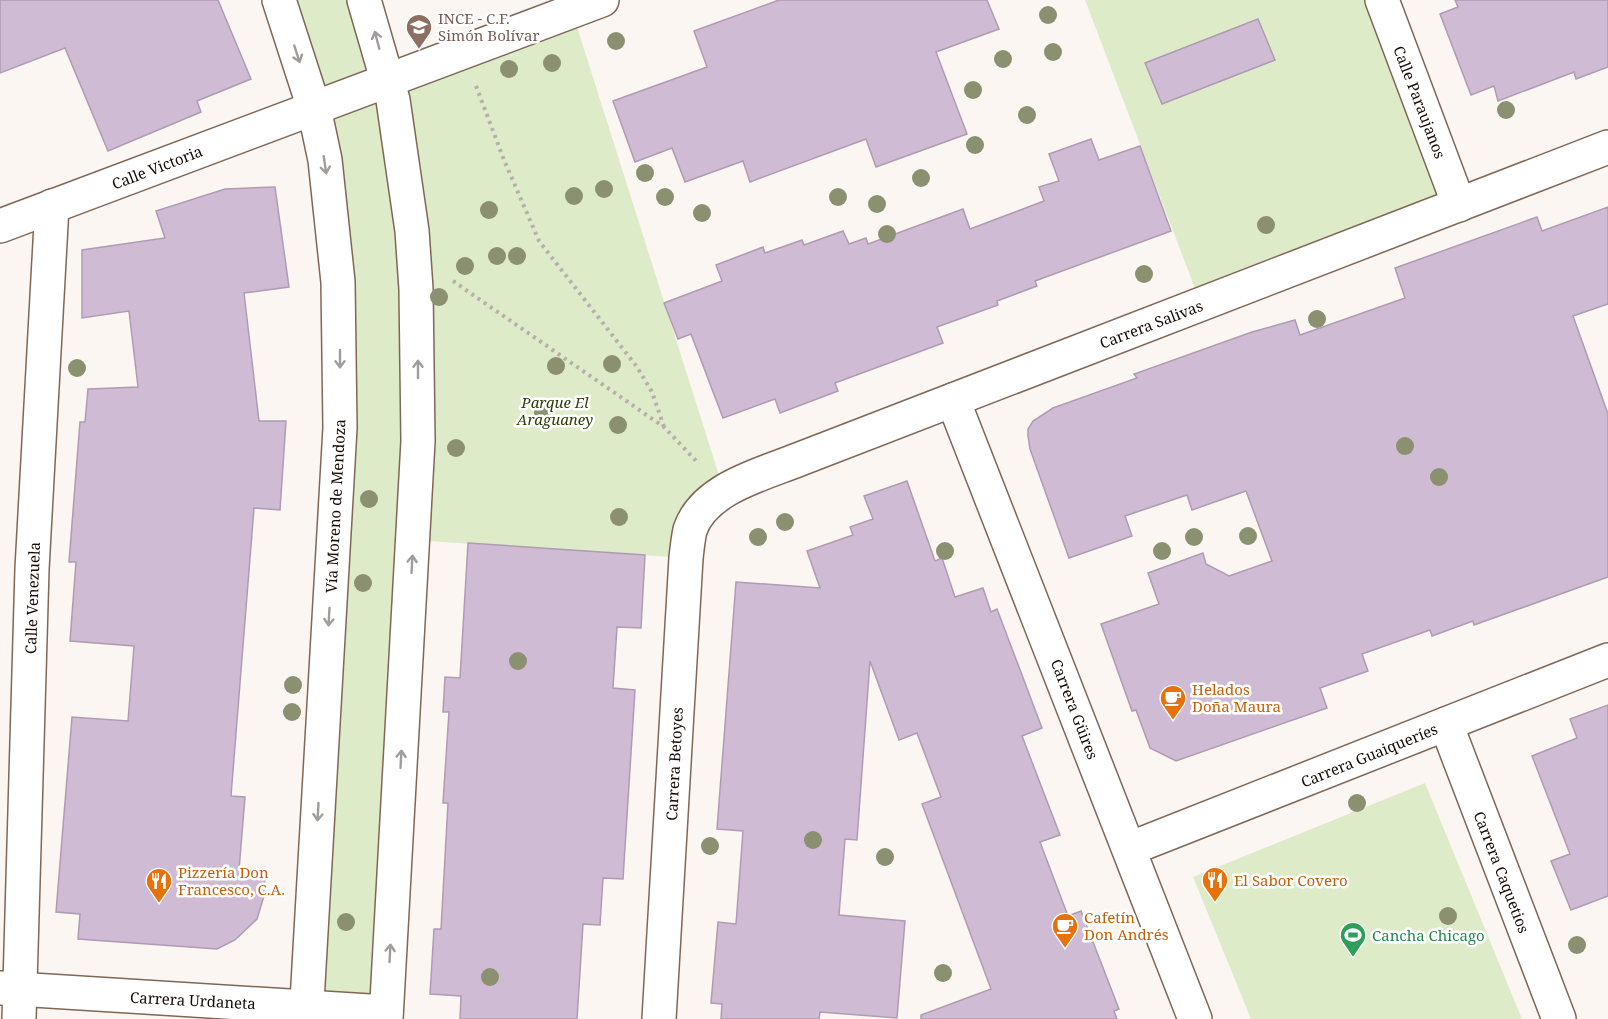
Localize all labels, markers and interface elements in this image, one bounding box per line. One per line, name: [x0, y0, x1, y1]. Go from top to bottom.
place label: INCE - C.F. Simón Bolívar: [438, 8, 539, 45]
school or university icon: INCE - C.F. Simón Bolívar: [404, 12, 434, 50]
one-way arrow: [370, 31, 382, 50]
street label: Calle Paraujanos: [1389, 43, 1451, 161]
one-way arrow: [293, 44, 304, 63]
street label: Calle Victoria: [109, 141, 205, 193]
one-way arrow: [320, 155, 331, 175]
street label: Carrera Salivas: [1097, 295, 1206, 353]
one-way arrow: [334, 349, 345, 369]
one-way arrow: [412, 360, 424, 380]
park label: Parque El Araguaney: [516, 392, 593, 429]
street label: Vía Moreno de Mendoza: [320, 418, 350, 594]
street label: Calle Venezuela: [20, 542, 44, 654]
one-way arrow: [406, 554, 417, 574]
one-way arrow: [323, 607, 334, 627]
street label: Carrera Güires: [1047, 656, 1103, 762]
place label: Helados Doña Maura: [1192, 679, 1281, 716]
cafe icon: Helados Doña Maura: [1158, 683, 1188, 721]
street label: Carrera Betoyes: [661, 706, 687, 821]
street label: Carrera Guaiqueríes: [1298, 718, 1441, 792]
one-way arrow: [396, 749, 407, 769]
one-way arrow: [313, 801, 324, 821]
street label: Carrera Caquetios: [1470, 808, 1535, 936]
place label: Pizzería Don Francesco, C.A.: [178, 862, 285, 899]
restaurant icon: El Sabor Covero: [1200, 865, 1230, 903]
restaurant icon: Pizzería Don Francesco, C.A.: [144, 866, 174, 904]
place label: El Sabor Covero: [1234, 870, 1348, 890]
place label: Cafetín Don Andrés: [1084, 907, 1169, 944]
cafe icon: Cafetín Don Andrés: [1050, 911, 1080, 949]
sports icon: Cancha Chicago: [1338, 920, 1368, 958]
place label: Cancha Chicago: [1372, 925, 1485, 945]
one-way arrow: [384, 944, 395, 964]
street label: Carrera Urdaneta: [130, 987, 256, 1013]

